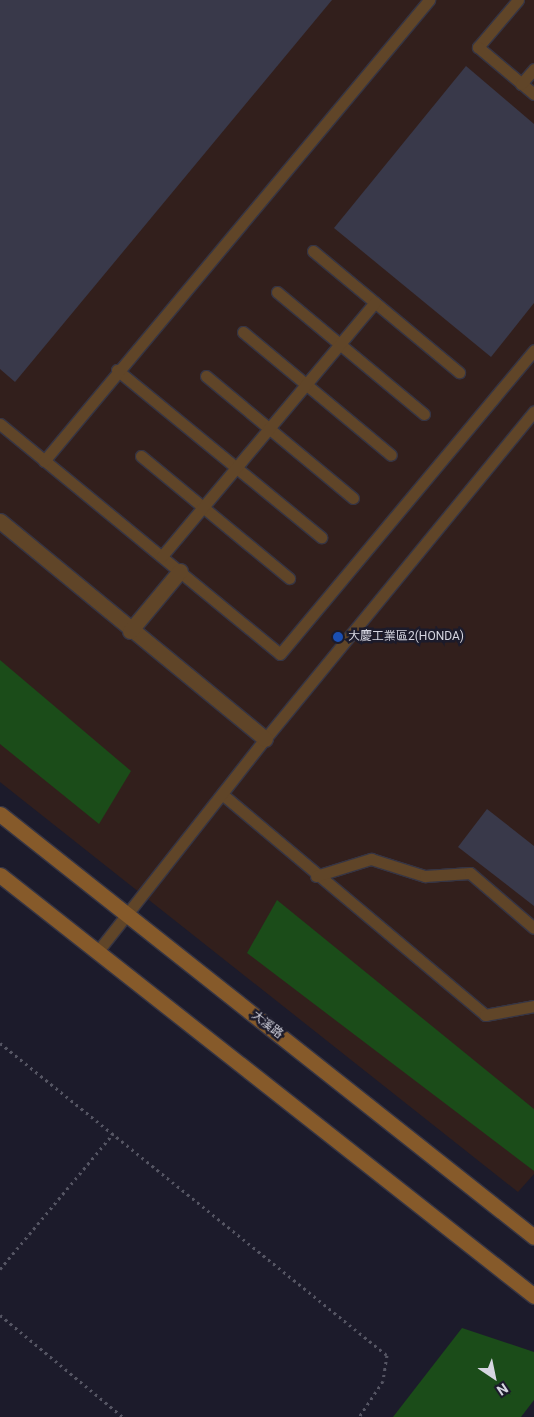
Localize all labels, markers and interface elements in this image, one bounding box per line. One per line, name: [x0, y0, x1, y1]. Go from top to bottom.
place label: 大慶工業區2(HONDA): [348, 630, 464, 644]
marker: 大慶工業區2(HONDA): [332, 631, 344, 643]
street label: 大溪路: [248, 1008, 286, 1042]
north arrow: [469, 1352, 519, 1402]
text: N: [494, 1380, 511, 1399]

